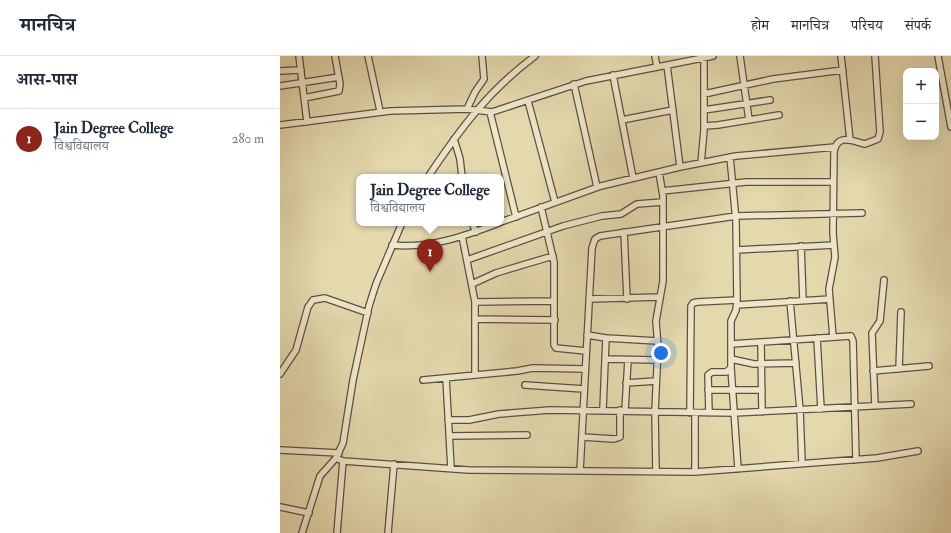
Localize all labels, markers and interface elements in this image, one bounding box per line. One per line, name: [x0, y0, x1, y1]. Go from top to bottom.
text: मानचित्र: [20, 13, 75, 37]
text: होम: [751, 17, 769, 34]
text: मानचित्र: [791, 17, 829, 34]
text: परिचय: [851, 17, 883, 34]
text: संपर्क: [905, 17, 931, 34]
map controls: [903, 68, 939, 140]
button: +: [903, 68, 939, 104]
text: आस-पास: [16, 69, 77, 90]
button: −: [903, 104, 939, 140]
text: Jain Degree College: [54, 119, 174, 138]
text: 1: [27, 131, 31, 147]
text: 280 m: [232, 131, 264, 147]
text: विश्वविद्यालय: [54, 138, 109, 154]
popup: [356, 174, 504, 226]
text: Jain Degree College: [370, 181, 490, 200]
text: विश्वविद्यालय: [370, 200, 425, 216]
pin: 1: [417, 239, 443, 272]
your location: [651, 343, 671, 363]

